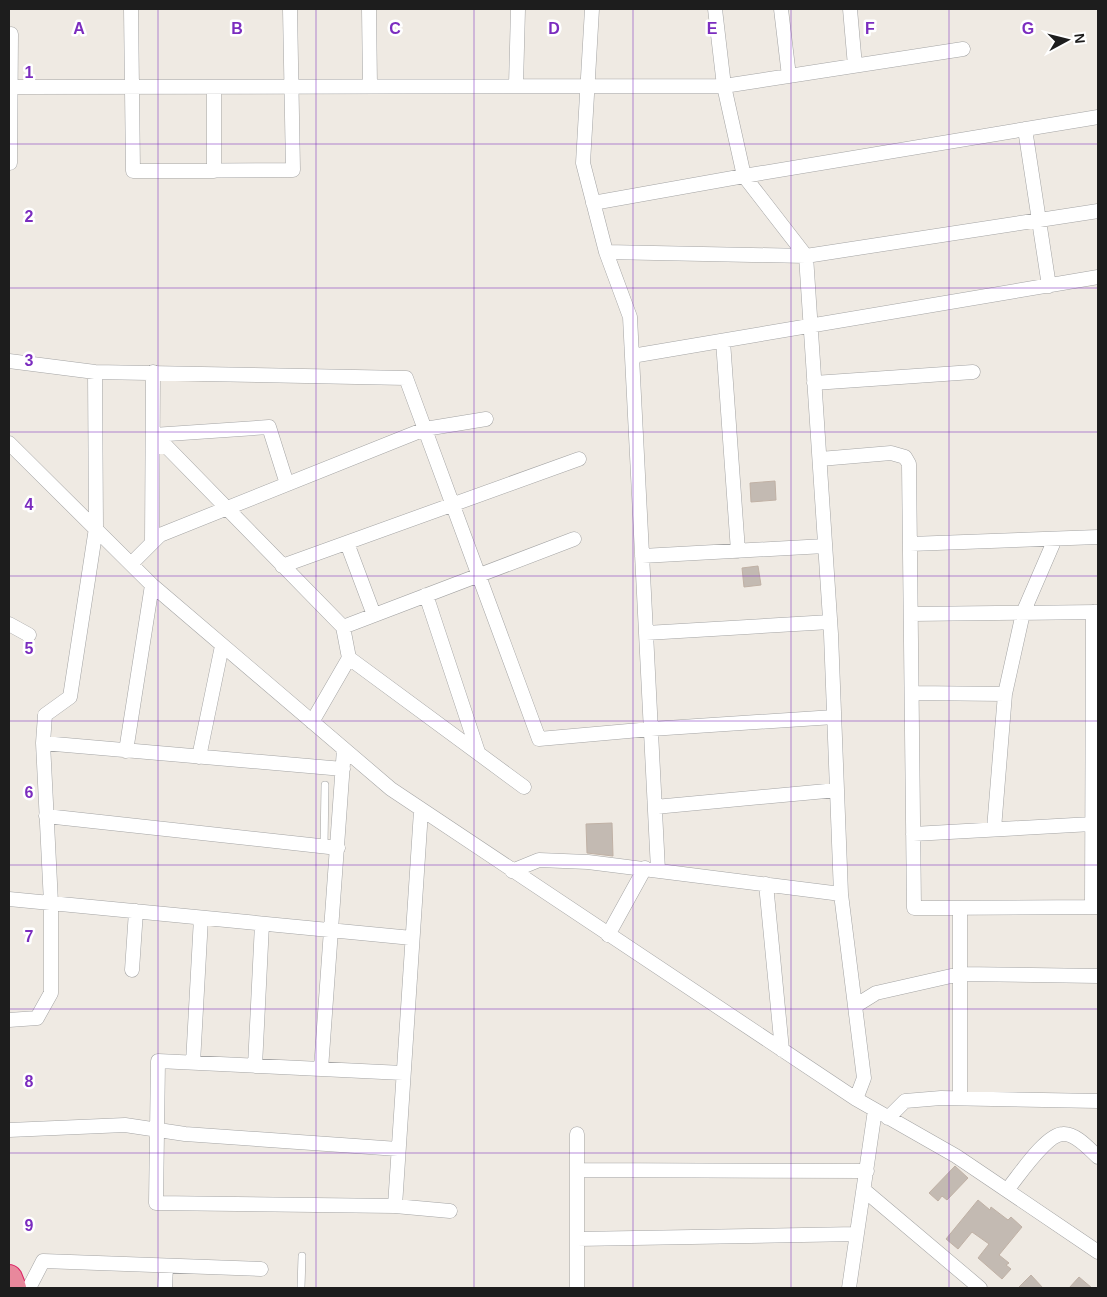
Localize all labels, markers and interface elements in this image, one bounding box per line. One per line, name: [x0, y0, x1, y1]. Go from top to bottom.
north arrow: [1042, 15, 1092, 65]
text: A: [73, 20, 85, 37]
text: B: [231, 20, 243, 37]
text: C: [389, 20, 401, 37]
text: D: [548, 20, 560, 37]
text: E: [707, 20, 718, 37]
text: F: [865, 20, 875, 37]
text: G: [1022, 20, 1034, 37]
text: N: [1071, 32, 1088, 44]
text: 1: [25, 64, 34, 81]
text: 2: [25, 208, 34, 225]
text: 3: [25, 352, 34, 369]
text: 4: [25, 496, 34, 513]
text: 5: [25, 640, 34, 657]
text: 6: [25, 784, 34, 801]
text: 7: [25, 928, 34, 945]
text: 8: [25, 1073, 34, 1090]
text: 9: [25, 1217, 34, 1234]

